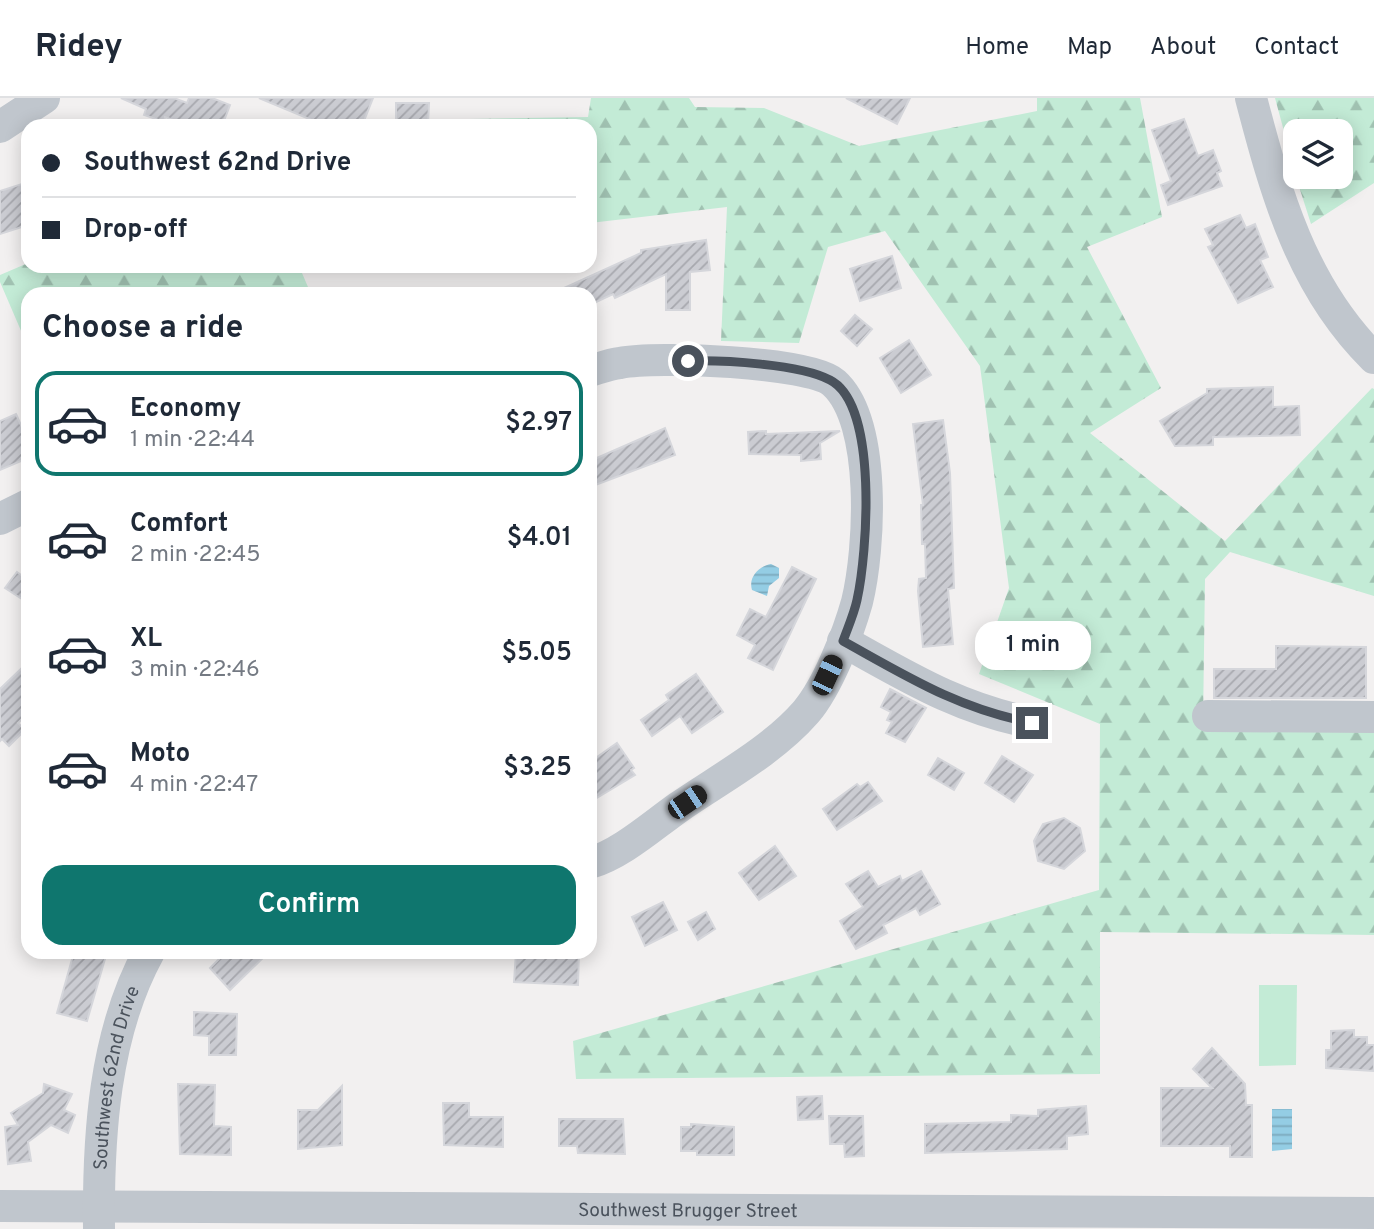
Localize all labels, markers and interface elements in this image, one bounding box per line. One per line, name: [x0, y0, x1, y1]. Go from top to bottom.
text: Ridey: [35, 27, 123, 69]
text: Home: [965, 33, 1029, 63]
text: Map: [1067, 33, 1112, 63]
text: About: [1150, 33, 1216, 63]
text: Contact: [1254, 33, 1339, 63]
map controls: [1283, 119, 1353, 189]
button: layers: [1283, 119, 1353, 189]
text: Southwest 62nd Drive: [84, 147, 351, 180]
text: Drop-off: [84, 214, 187, 247]
text: Choose a ride: [42, 309, 243, 349]
route start: [672, 345, 704, 377]
icon: car: [46, 392, 109, 455]
text: Economy: [130, 393, 241, 426]
text: $2.97: [505, 407, 572, 440]
text: 1 min · 22:44: [130, 426, 255, 455]
icon: car: [46, 507, 109, 570]
text: Comfort: [130, 508, 228, 541]
text: $4.01: [507, 522, 572, 555]
text: 2 min · 22:45: [130, 541, 260, 570]
icon: car: [46, 622, 109, 685]
callout: 1 min: [974, 622, 1090, 670]
text: XL: [130, 623, 162, 656]
text: 1 min: [1006, 631, 1060, 660]
text: $5.05: [501, 637, 572, 670]
car: [809, 652, 846, 698]
text: 3 min · 22:46: [130, 656, 260, 685]
route end: [1016, 707, 1048, 739]
icon: car: [46, 737, 109, 800]
text: Moto: [130, 738, 190, 771]
text: $3.25: [503, 752, 572, 785]
text: 4 min · 22:47: [130, 771, 258, 800]
car: [664, 782, 711, 822]
button: Confirm: [42, 865, 576, 945]
street label: Southwest 62nd Drive: [90, 982, 146, 1170]
street label: Southwest Brugger Street: [578, 1199, 798, 1224]

